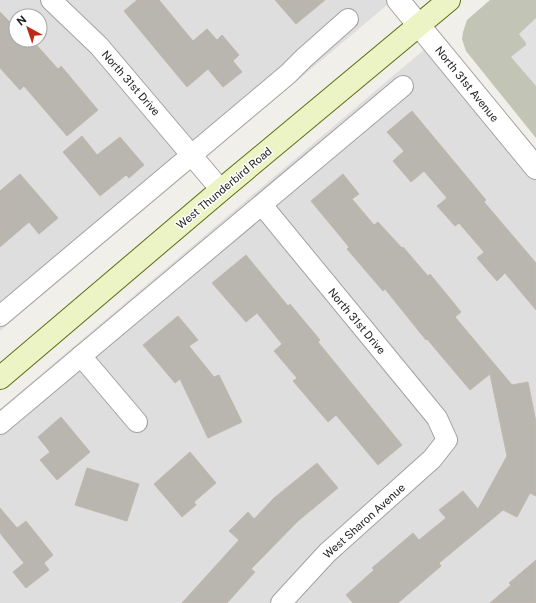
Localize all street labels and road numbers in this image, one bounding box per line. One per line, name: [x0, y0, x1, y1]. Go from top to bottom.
street label: North 31st Avenue: [433, 44, 501, 124]
street label: North 31st Drive: [100, 48, 162, 118]
street label: West Thunderbird Road: [174, 145, 274, 231]
street label: North 31st Drive: [326, 286, 388, 356]
street label: West Sharon Avenue: [321, 481, 407, 561]

